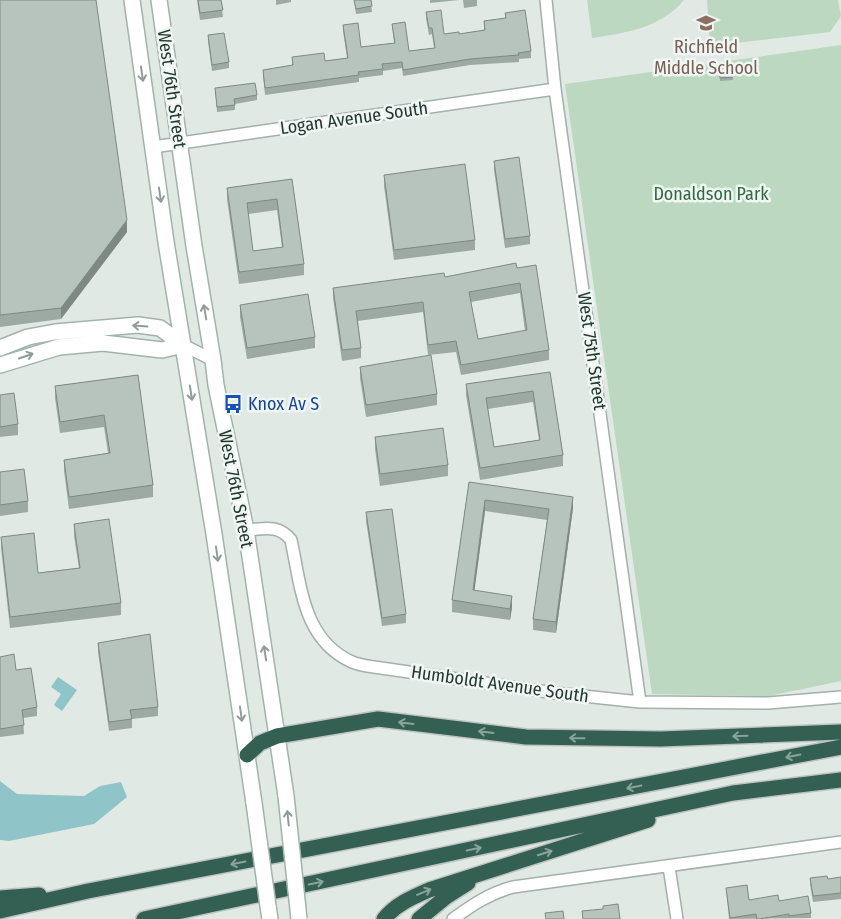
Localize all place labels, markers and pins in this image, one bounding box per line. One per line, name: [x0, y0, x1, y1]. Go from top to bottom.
school or university icon: Richfield Middle School: [695, 12, 717, 34]
place label: Richfield Middle School: [654, 36, 758, 79]
bus stop icon: Knox Av S: [222, 393, 244, 415]
place label: Knox Av S: [248, 393, 319, 415]

